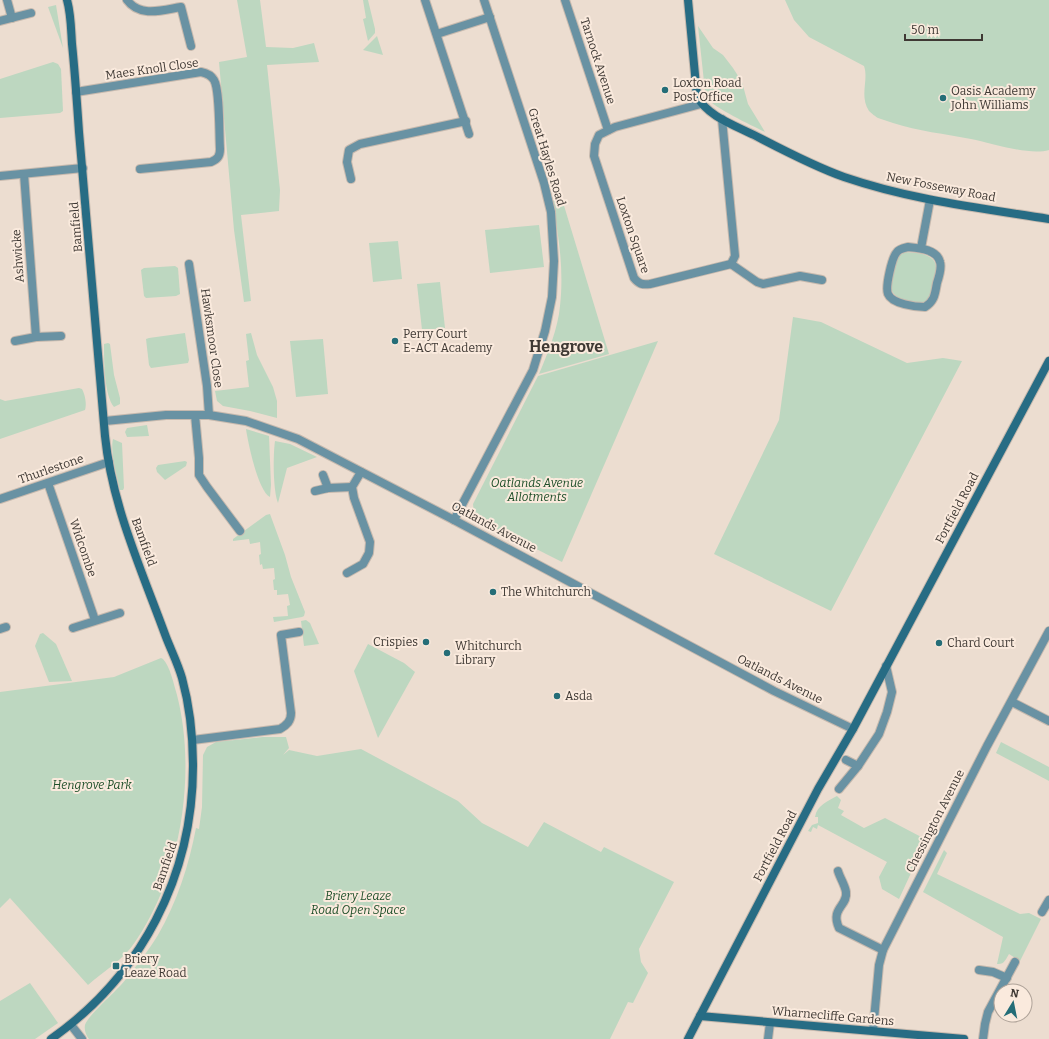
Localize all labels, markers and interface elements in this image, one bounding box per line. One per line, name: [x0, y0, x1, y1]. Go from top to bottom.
street label: Tarnock Avenue: [577, 16, 619, 106]
scale bar: [905, 16, 982, 42]
text: 50 m: [911, 23, 940, 37]
street label: Maes Knoll Close: [105, 56, 199, 82]
place label: Loxton Road Post Office: [673, 76, 742, 104]
place label: Oasis Academy John Williams: [950, 84, 1036, 112]
marker: Loxton Road Post Office: [660, 85, 670, 95]
marker: Oasis Academy John Williams: [938, 93, 948, 103]
street label: Great Hayles Road: [525, 106, 569, 208]
street label: New Fosseway Road: [885, 170, 997, 204]
street label: Loxton Square: [613, 195, 653, 275]
street label: Bamfield: [67, 201, 85, 253]
street label: Ashwicke: [9, 229, 27, 283]
street label: Hawksmoor Close: [198, 287, 226, 389]
place label: Perry Court E-ACT Academy: [403, 327, 493, 355]
marker: Perry Court E-ACT Academy: [390, 336, 400, 346]
district label: Hengrove: [529, 337, 603, 356]
street label: Thurlestone: [17, 451, 85, 487]
street label: Fortfield Road: [932, 470, 982, 546]
park label: Oatlands Avenue Allotments: [491, 476, 583, 504]
street label: Oatlands Avenue: [449, 499, 539, 555]
street label: Bamfield: [129, 516, 159, 568]
street label: Widcombe: [67, 517, 99, 579]
place label: The Whitchurch: [501, 585, 591, 599]
marker: The Whitchurch: [488, 587, 498, 597]
place label: Crispies: [373, 635, 418, 649]
place label: Chard Court: [947, 636, 1015, 650]
marker: Crispies: [421, 637, 431, 647]
marker: Chard Court: [934, 638, 944, 648]
place label: Whitchurch Library: [455, 639, 522, 667]
marker: Whitchurch Library: [442, 648, 452, 658]
street label: Oatlands Avenue: [735, 651, 825, 707]
place label: Asda: [565, 689, 593, 703]
marker: Asda: [552, 691, 562, 701]
street label: Chessington Avenue: [903, 767, 967, 875]
park label: Hengrove Park: [52, 778, 132, 792]
street label: Fortfield Road: [750, 808, 800, 884]
street label: Bamfield: [150, 840, 180, 892]
park label: Briery Leaze Road Open Space: [311, 889, 405, 917]
place label: Briery Leaze Road: [124, 952, 187, 980]
marker: Briery Leaze Road: [111, 961, 121, 971]
north arrow: [993, 983, 1033, 1023]
text: N: [1009, 987, 1020, 1001]
street label: Wharnecliffe Gardens: [771, 1004, 895, 1028]

